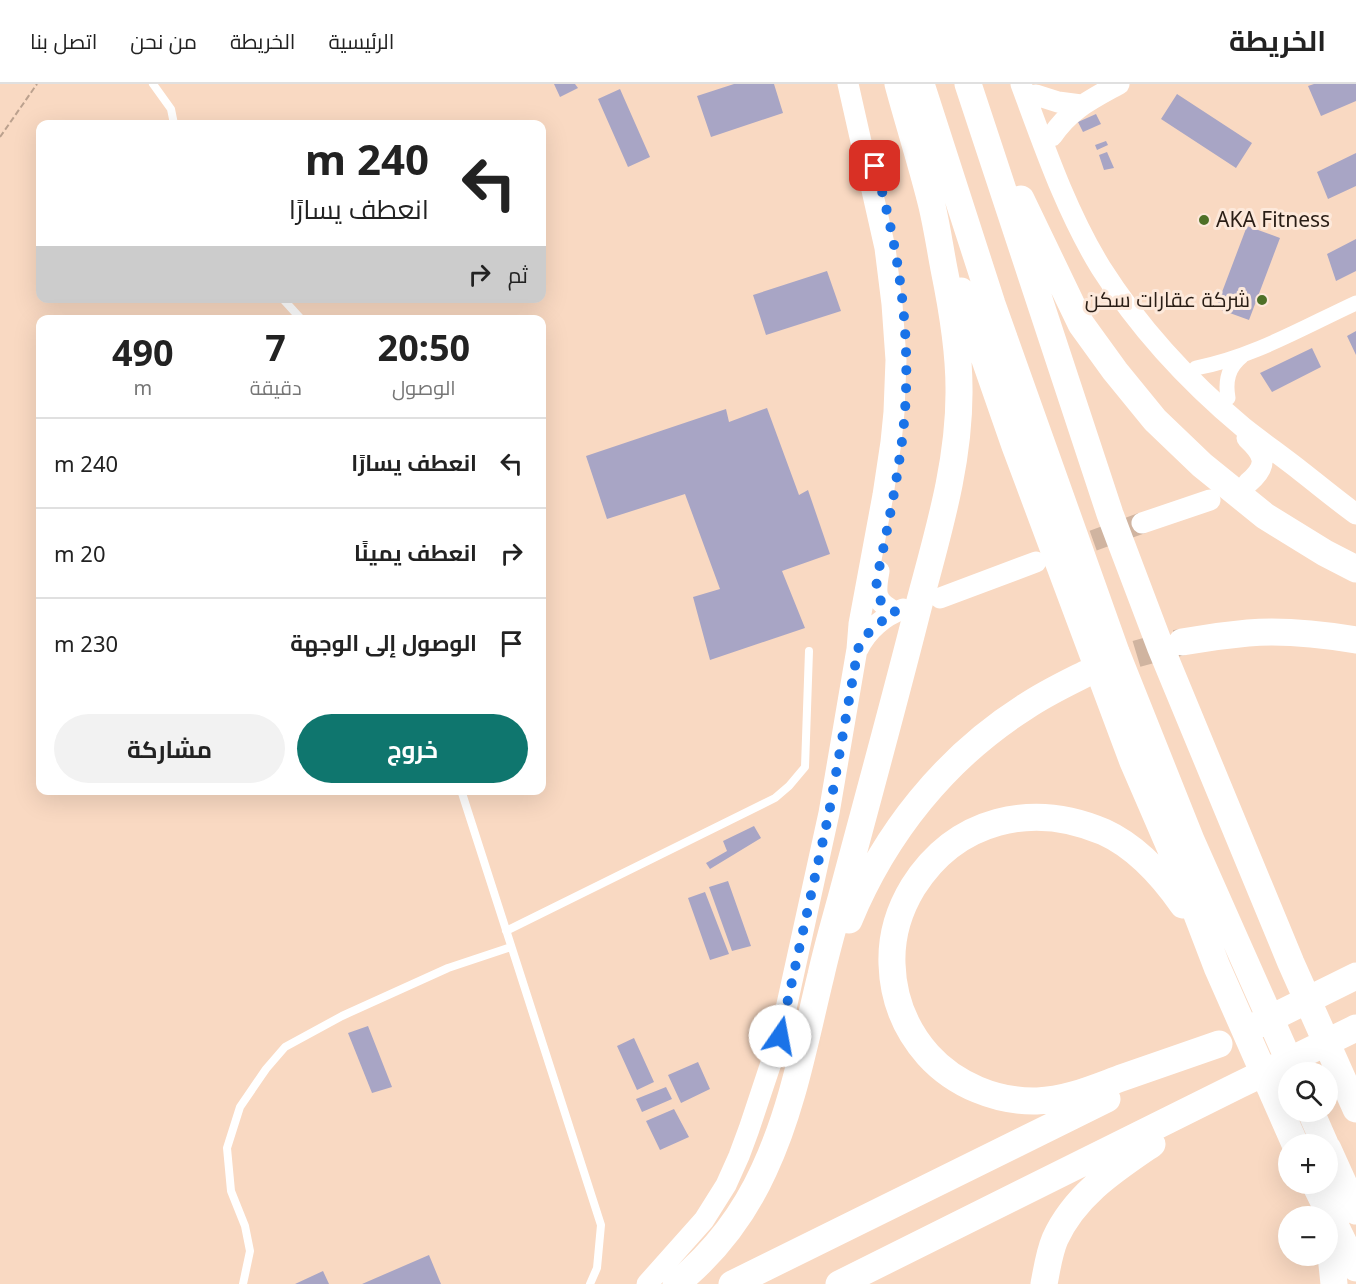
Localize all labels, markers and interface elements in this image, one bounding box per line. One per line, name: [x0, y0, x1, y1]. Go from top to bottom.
text: الخريطة: [1229, 21, 1326, 59]
text: اتصل بنا: [30, 27, 97, 55]
text: من نحن: [130, 27, 197, 55]
text: الخريطة: [230, 27, 295, 55]
text: الرئيسية: [328, 27, 394, 55]
text: 240 m: [305, 130, 429, 187]
pin: [849, 140, 900, 191]
icon: left: [450, 144, 528, 222]
icon: arrive: [858, 149, 891, 182]
text: انعطف يسارًا: [289, 190, 429, 227]
place label: AKA Fitness: [1216, 205, 1330, 233]
marker: AKA Fitness: [1197, 213, 1211, 227]
icon: right: [463, 258, 496, 291]
text: ثم: [508, 259, 528, 289]
place label: شركة عقارات سكن: [1085, 285, 1250, 313]
marker: شركة عقارات سكن: [1255, 293, 1269, 307]
text: 7: [265, 323, 286, 372]
text: 20:50: [378, 323, 470, 372]
text: 490: [112, 328, 174, 377]
text: m: [133, 374, 152, 401]
text: دقيقة: [250, 374, 302, 401]
text: الوصول: [392, 374, 456, 401]
text: انعطف يسارًا: [351, 447, 477, 477]
icon: left: [495, 447, 528, 480]
text: 240 m: [54, 448, 118, 478]
text: انعطف يمينًا: [354, 537, 477, 567]
icon: right: [495, 537, 528, 570]
text: 20 m: [54, 538, 105, 568]
text: الوصول إلى الوجهة: [290, 627, 477, 657]
icon: arrive: [495, 627, 528, 660]
text: 230 m: [54, 628, 118, 658]
button: مشاركة: [54, 714, 285, 783]
button: خروج: [297, 714, 528, 783]
position arrow: [748, 1004, 812, 1068]
map controls: [1278, 1062, 1338, 1266]
button: search: [1278, 1062, 1338, 1122]
button: +: [1278, 1134, 1338, 1194]
button: −: [1278, 1206, 1338, 1266]

